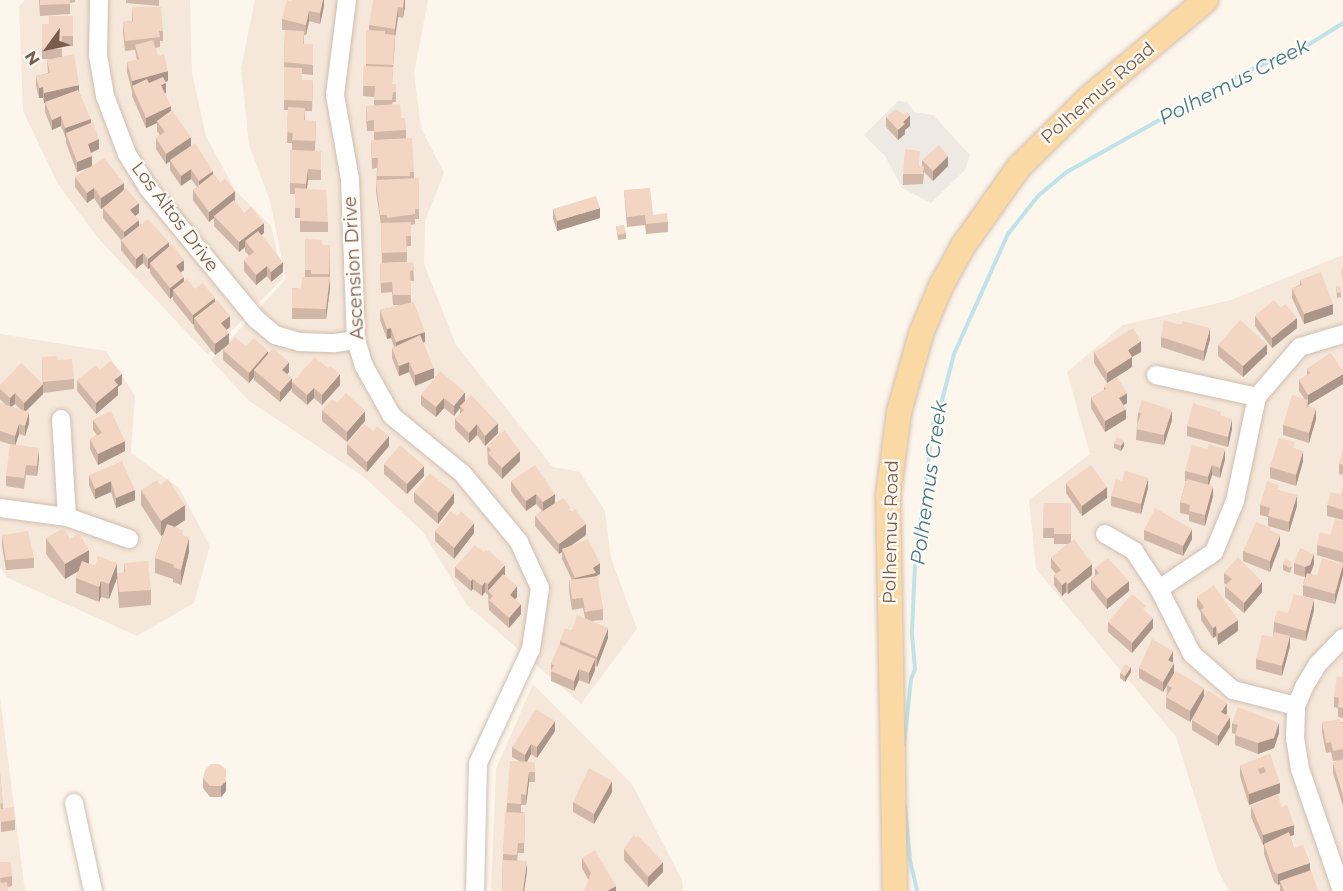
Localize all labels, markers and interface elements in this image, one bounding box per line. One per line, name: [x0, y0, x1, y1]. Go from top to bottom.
north arrow: [18, 18, 78, 78]
water label: Polhemus Creek: [1155, 34, 1313, 130]
street label: Polhemus Road: [1037, 38, 1159, 148]
text: N: [21, 47, 44, 69]
street label: Los Altos Drive: [127, 158, 223, 276]
street label: Ascension Drive: [339, 196, 369, 340]
water label: Polhemus Creek: [906, 399, 952, 567]
street label: Polhemus Road: [879, 460, 903, 604]

